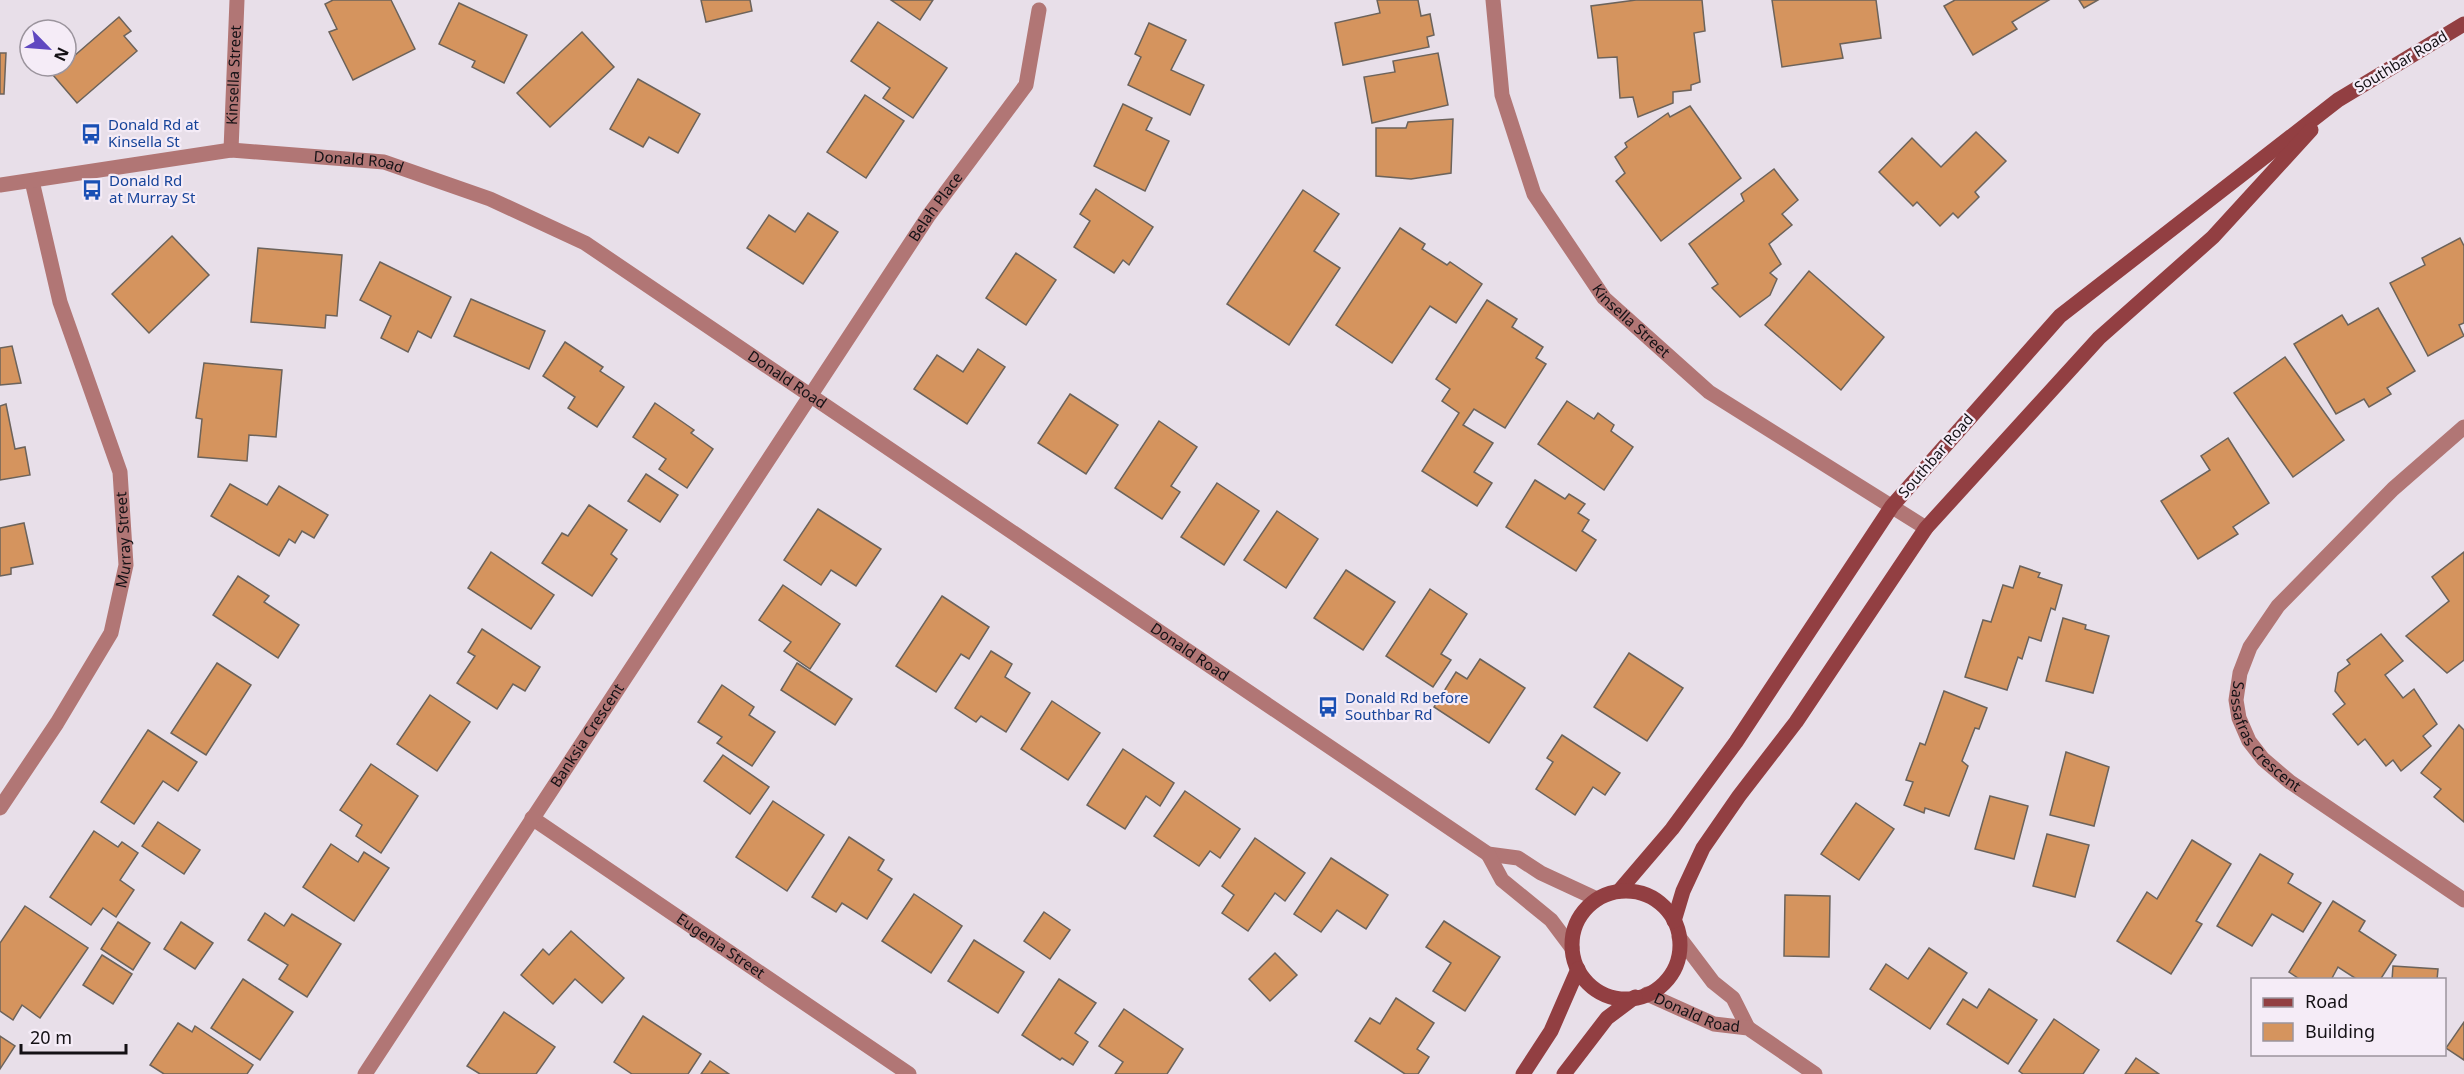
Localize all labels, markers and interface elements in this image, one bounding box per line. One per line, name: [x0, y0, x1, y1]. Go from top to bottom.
north arrow: [18, 18, 78, 78]
street label: Kinsella Street: [221, 24, 245, 125]
street label: Southbar Road: [2350, 26, 2451, 97]
text: N: [49, 44, 74, 65]
place label: Donald Rd at Kinsella St: [108, 114, 200, 151]
bus stop icon: Donald Rd at Kinsella St: [79, 122, 103, 146]
street label: Donald Road: [313, 146, 407, 177]
street label: Belah Place: [903, 168, 967, 245]
place label: Donald Rd at Murray St: [109, 170, 196, 207]
bus stop icon: Donald Rd at Murray St: [80, 178, 104, 202]
street label: Kinsella Street: [1588, 280, 1675, 362]
street label: Donald Road: [744, 345, 831, 413]
street label: Southbar Road: [1893, 409, 1977, 502]
street label: Murray Street: [110, 490, 135, 590]
street label: Donald Road: [1147, 617, 1233, 685]
street label: Banksia Crescent: [545, 679, 628, 791]
street label: Sassafras Crescent: [2227, 680, 2306, 796]
place label: Donald Rd before Southbar Rd: [1345, 687, 1468, 724]
bus stop icon: Donald Rd before Southbar Rd: [1316, 695, 1340, 719]
street label: Eugenia Street: [673, 908, 770, 983]
legend: [2251, 978, 2446, 1056]
street label: Donald Road: [1651, 987, 1741, 1036]
text: Road: [2305, 989, 2348, 1013]
scale bar: [21, 1017, 126, 1055]
text: Building: [2305, 1019, 2375, 1043]
text: 20 m: [30, 1025, 72, 1049]

